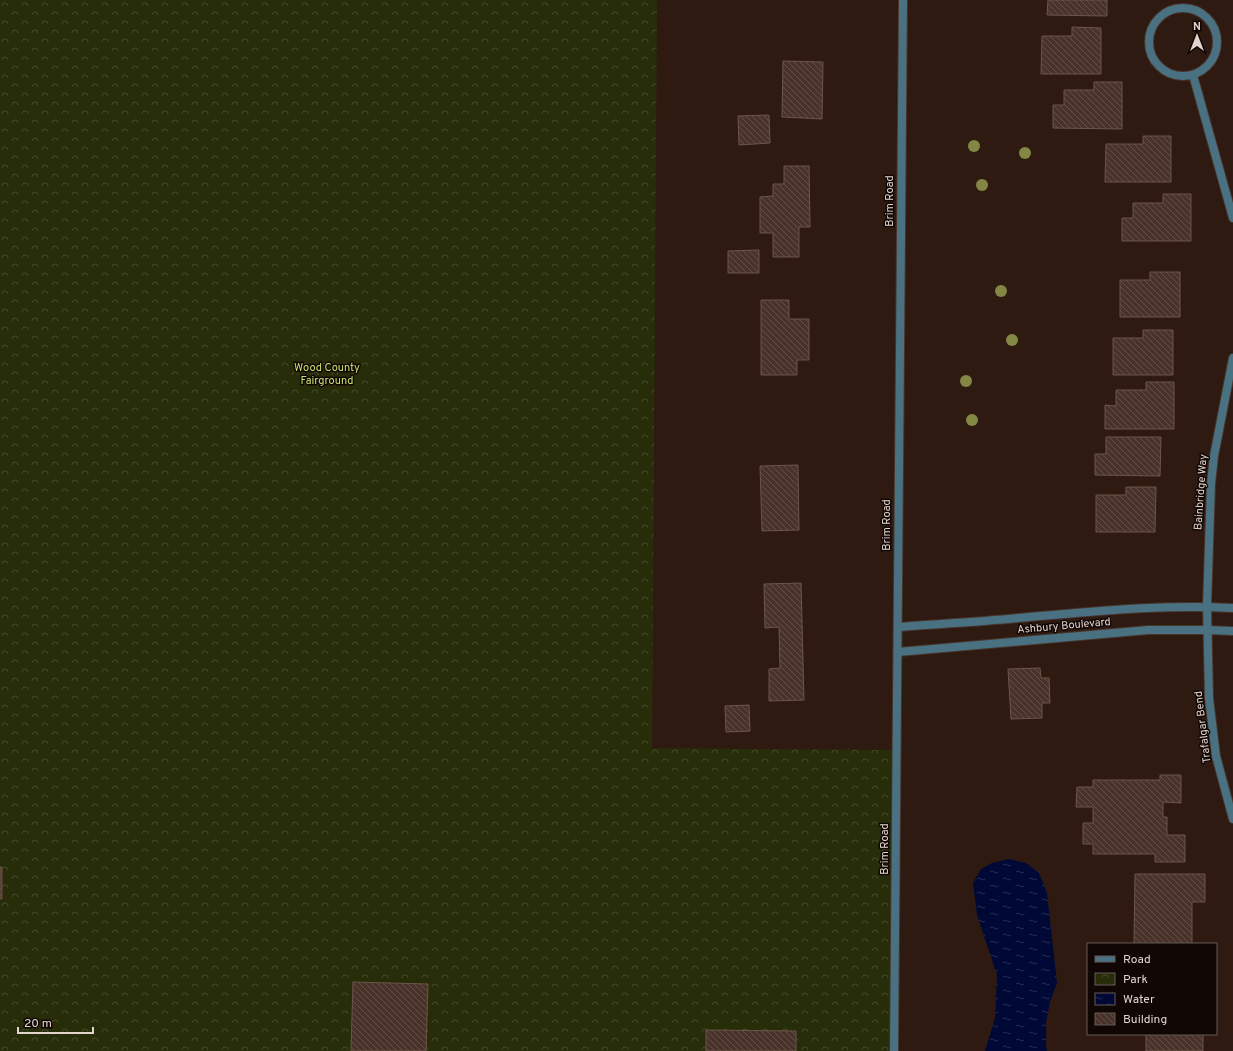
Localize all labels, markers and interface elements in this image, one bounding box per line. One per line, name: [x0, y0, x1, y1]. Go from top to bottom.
north arrow: [1177, 16, 1217, 56]
text: N: [1193, 20, 1201, 34]
street label: Brim Road: [883, 175, 897, 227]
park label: Wood County Fairground: [294, 361, 360, 388]
street label: Bainbridge Way: [1191, 453, 1211, 531]
street label: Brim Road: [880, 499, 894, 551]
street label: Ashbury Boulevard: [1017, 615, 1111, 637]
street label: Trafalgar Bend: [1192, 690, 1214, 764]
street label: Brim Road: [878, 823, 892, 875]
legend: [1087, 943, 1217, 1035]
text: Road: [1123, 952, 1151, 968]
text: Park: [1123, 972, 1148, 988]
text: Water: [1123, 992, 1155, 1008]
scale bar: [18, 1009, 93, 1035]
text: Building: [1123, 1012, 1167, 1028]
text: 20 m: [24, 1016, 52, 1032]

